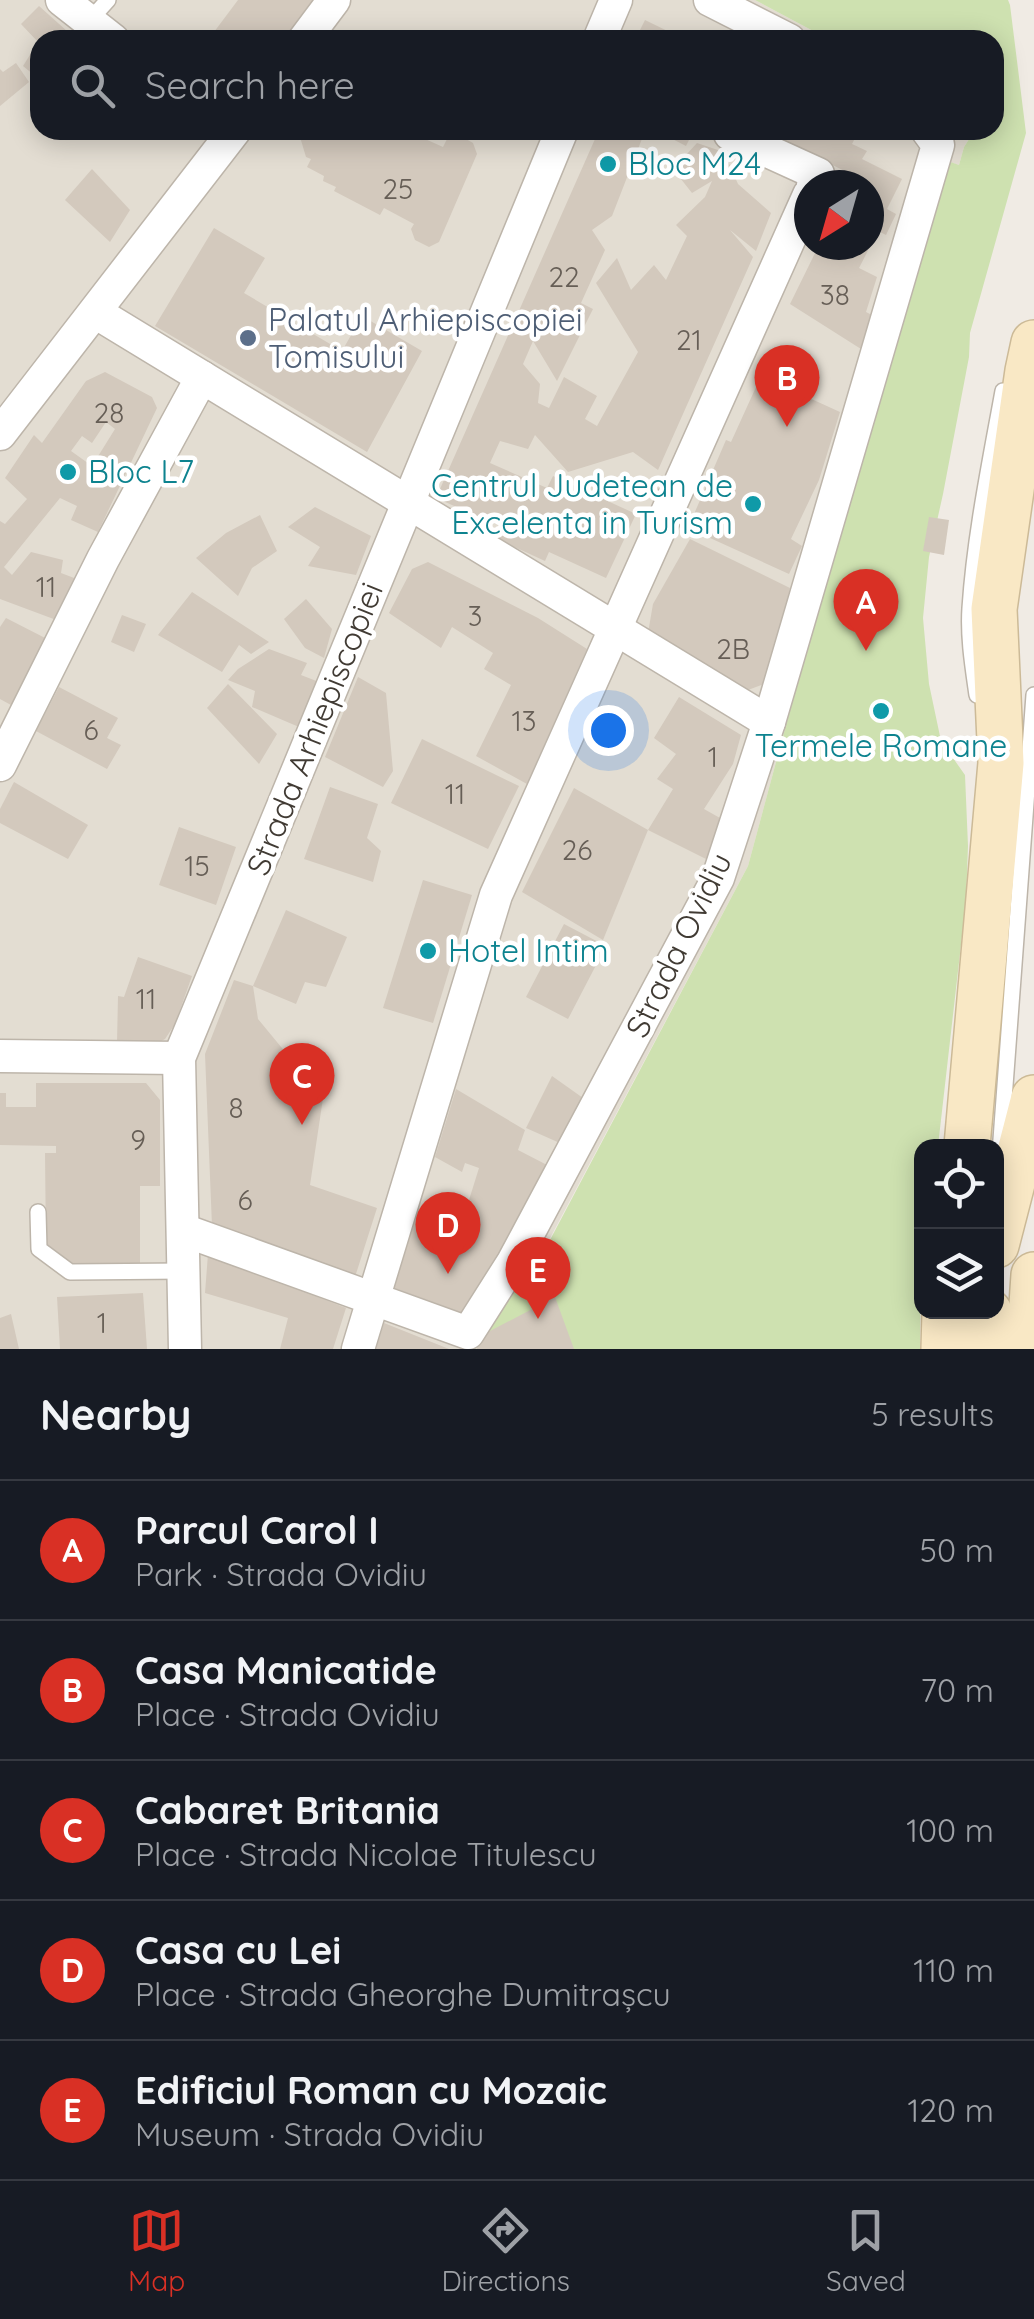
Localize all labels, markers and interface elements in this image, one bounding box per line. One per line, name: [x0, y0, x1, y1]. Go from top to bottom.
search box: [30, 30, 1004, 140]
icon: search: [65, 58, 120, 113]
text: Search here: [145, 61, 355, 109]
place label: Bloc M24: [628, 143, 761, 183]
marker: Bloc M24: [597, 153, 619, 175]
north arrow: [794, 170, 884, 260]
house number: 25: [383, 171, 413, 206]
house number: 22: [548, 259, 580, 294]
house number: 38: [820, 277, 850, 312]
place label: Palatul Arhiepiscopiei Tomisului: [268, 299, 583, 376]
house number: 21: [676, 322, 702, 357]
marker: Palatul Arhiepiscopiei Tomisului: [237, 327, 259, 349]
pin: B: [754, 344, 820, 427]
house number: 28: [94, 395, 124, 430]
place label: Bloc L7: [88, 451, 194, 491]
marker: Bloc L7: [57, 461, 79, 483]
place label: Centrul Judetean de Excelenta in Turism: [431, 465, 733, 542]
marker: Centrul Judetean de Excelenta in Turism: [742, 493, 764, 515]
pin: A: [834, 568, 898, 651]
house number: 11: [36, 569, 56, 604]
street label: Strada Arhiepiscopiei: [237, 576, 391, 881]
house number: 3: [468, 598, 482, 633]
house number: 2B: [716, 631, 750, 666]
marker: Termele Romane: [870, 700, 892, 722]
house number: 13: [511, 703, 537, 738]
your location: [583, 705, 634, 756]
house number: 6: [83, 712, 99, 747]
place label: Termele Romane: [755, 725, 1007, 765]
house number: 1: [708, 739, 718, 774]
house number: 11: [445, 776, 465, 811]
house number: 26: [562, 832, 592, 867]
street label: Strada Ovidiu: [616, 846, 740, 1043]
house number: 15: [184, 848, 210, 883]
place label: Hotel Intim: [448, 930, 609, 970]
marker: Hotel Intim: [417, 940, 439, 962]
house number: 11: [136, 981, 156, 1016]
pin: C: [270, 1042, 334, 1125]
house number: 8: [228, 1090, 244, 1125]
house number: 9: [130, 1122, 146, 1157]
map controls: [914, 1139, 1004, 1319]
button: locate: [914, 1139, 1004, 1229]
house number: 6: [237, 1182, 253, 1217]
pin: D: [416, 1192, 480, 1274]
button: layers: [914, 1229, 1004, 1319]
pin: E: [506, 1236, 570, 1319]
house number: 1: [97, 1305, 107, 1340]
text: Nearby: [40, 1388, 191, 1441]
text: 5 results: [871, 1394, 994, 1434]
text: Parcul Carol I: [135, 1506, 379, 1554]
text: A: [62, 1530, 83, 1570]
text: 50 m: [920, 1530, 994, 1570]
text: Park · Strada Ovidiu: [135, 1554, 427, 1594]
text: Casa Manicatide: [135, 1646, 437, 1694]
text: B: [62, 1670, 83, 1710]
text: 70 m: [921, 1670, 994, 1710]
text: Place · Strada Ovidiu: [135, 1694, 440, 1734]
text: Cabaret Britania: [135, 1786, 440, 1834]
text: C: [62, 1810, 83, 1850]
text: 100 m: [906, 1810, 994, 1850]
text: Place · Strada Nicolae Titulescu: [135, 1834, 597, 1874]
text: Casa cu Lei: [135, 1926, 341, 1974]
text: D: [61, 1950, 84, 1990]
text: 110 m: [913, 1950, 994, 1990]
text: Place · Strada Gheorghe Dumitrașcu: [135, 1974, 671, 2014]
text: Edificiul Roman cu Mozaic: [135, 2066, 607, 2114]
text: E: [63, 2090, 82, 2130]
text: 120 m: [907, 2090, 994, 2130]
text: Museum · Strada Ovidiu: [135, 2114, 484, 2154]
tab: Map: [128, 2203, 185, 2298]
tab: Directions: [441, 2203, 570, 2298]
tab: Saved: [826, 2203, 906, 2298]

